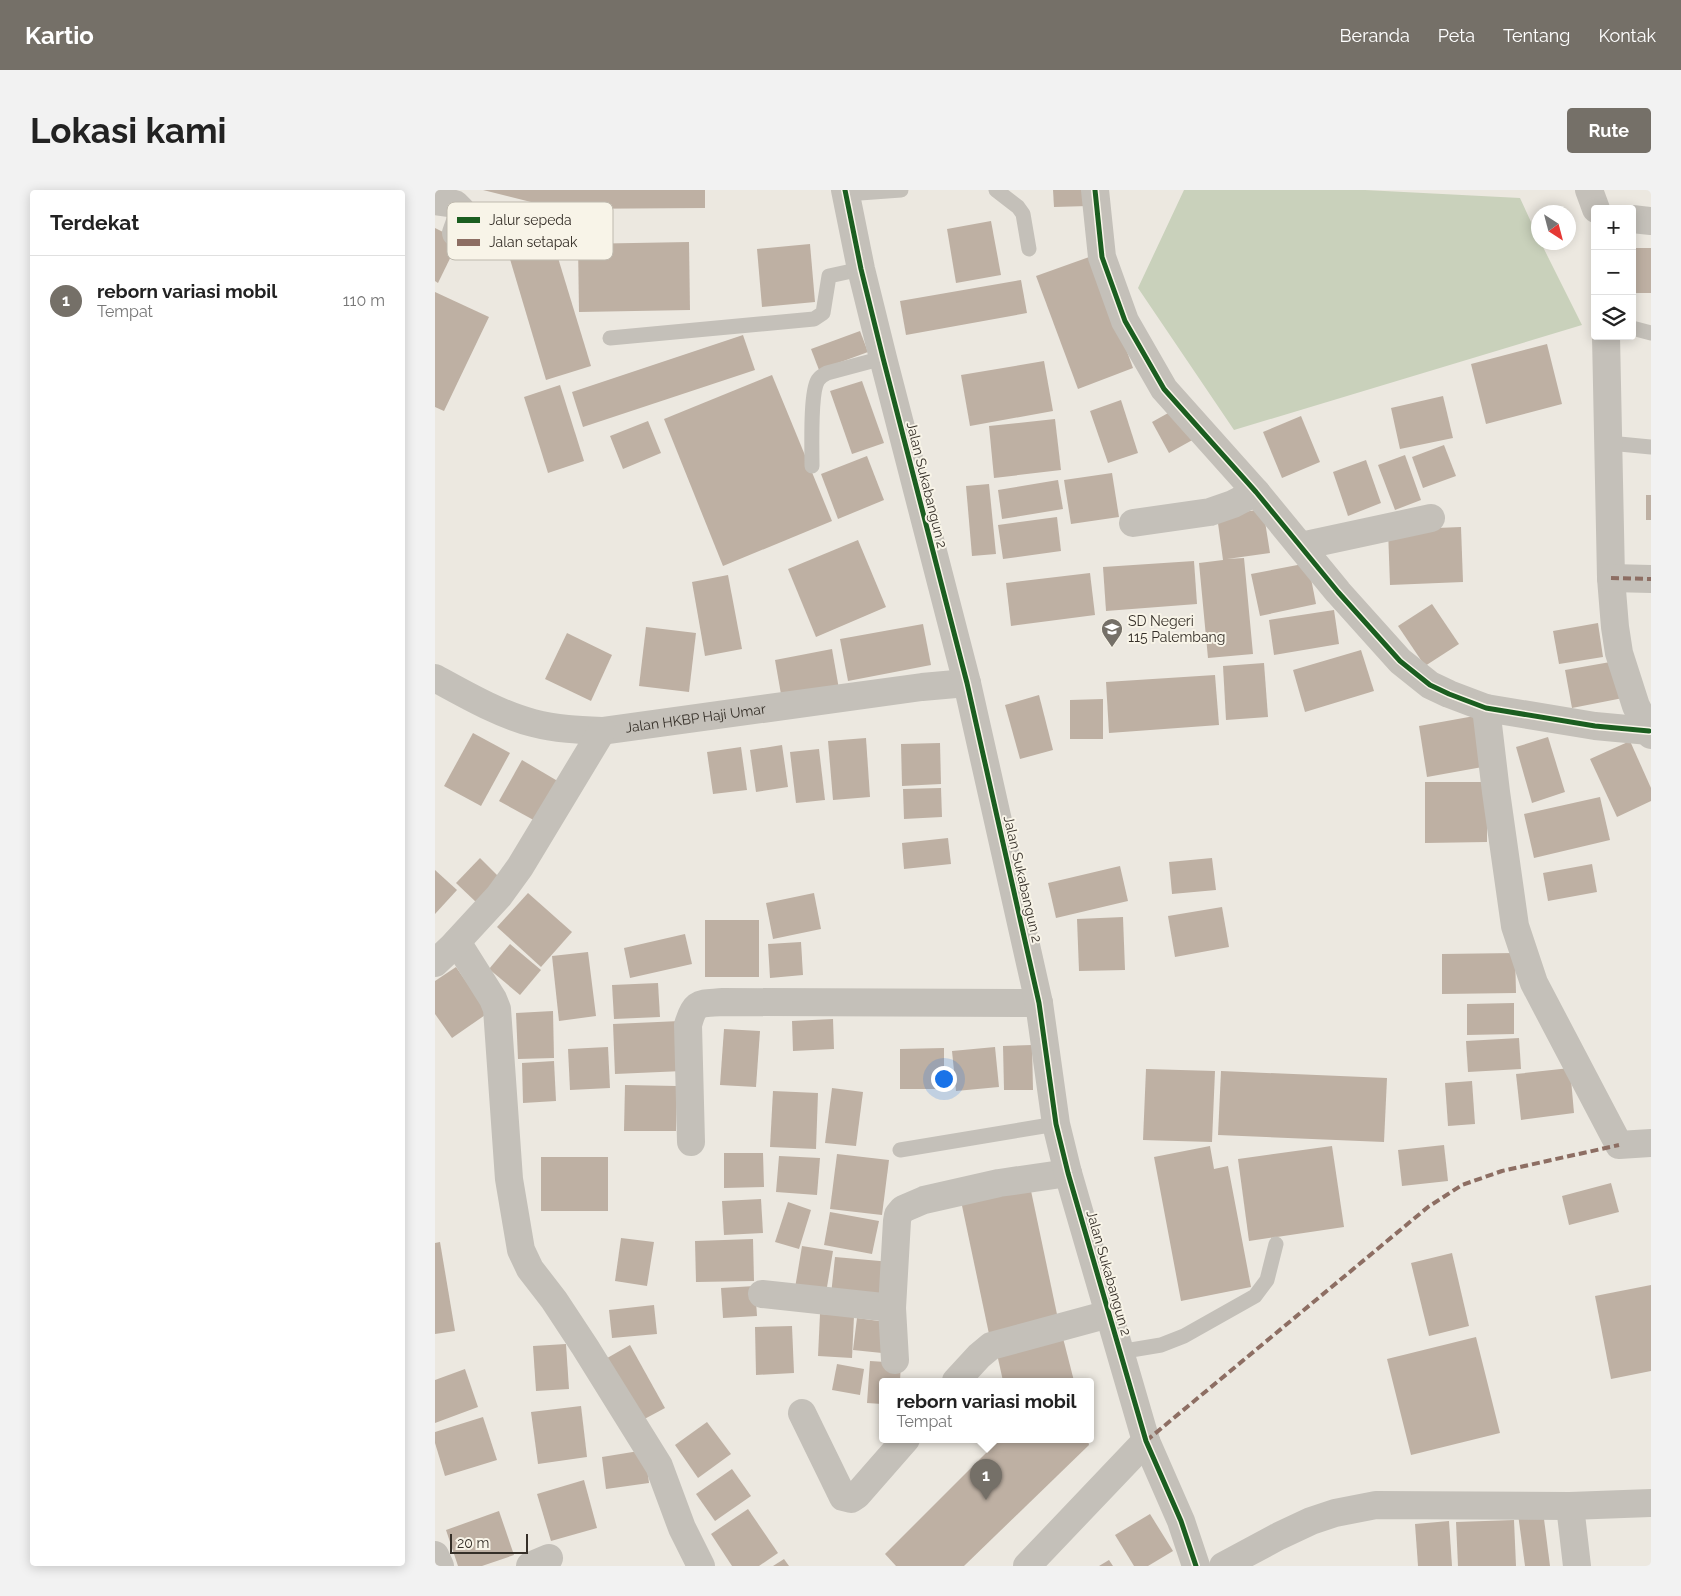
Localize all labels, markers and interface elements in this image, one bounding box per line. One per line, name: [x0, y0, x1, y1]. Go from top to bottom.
text: Kartio: [25, 21, 94, 50]
text: Beranda: [1340, 25, 1410, 46]
text: Peta: [1438, 25, 1475, 46]
text: Tentang: [1503, 25, 1570, 46]
text: Kontak: [1598, 25, 1656, 46]
button: Rute: [1567, 108, 1651, 153]
text: Lokasi kami: [30, 110, 227, 151]
legend: [447, 202, 613, 260]
north arrow: [1531, 205, 1576, 250]
map controls: [1591, 205, 1636, 340]
button: +: [1591, 205, 1636, 250]
text: Terdekat: [50, 210, 139, 235]
text: Jalur sepeda: [489, 212, 572, 228]
text: Jalan setapak: [489, 234, 578, 250]
button: −: [1591, 250, 1636, 295]
text: reborn variasi mobil: [97, 280, 277, 302]
text: 1: [62, 291, 70, 310]
text: 110 m: [343, 291, 385, 310]
button: layers: [1591, 295, 1636, 340]
text: Tempat: [97, 302, 153, 321]
street label: Jalan Sukabangun 2: [904, 420, 950, 550]
place label: SD Negeri 115 Palembang: [1128, 613, 1225, 645]
school or university icon: SD Negeri 115 Palembang: [1100, 617, 1124, 648]
street label: Jalan HKBP Haji Umar: [624, 701, 767, 736]
street label: Jalan Sukabangun 2: [1001, 814, 1045, 944]
your location: [931, 1066, 957, 1092]
street label: Jalan Sukabangun 2: [1083, 1208, 1135, 1338]
popup: [879, 1378, 1094, 1443]
text: reborn variasi mobil: [896, 1390, 1077, 1412]
text: Tempat: [896, 1412, 952, 1431]
pin: 1: [970, 1459, 1002, 1500]
scale bar: [450, 1531, 527, 1554]
text: 20 m: [457, 1535, 489, 1551]

